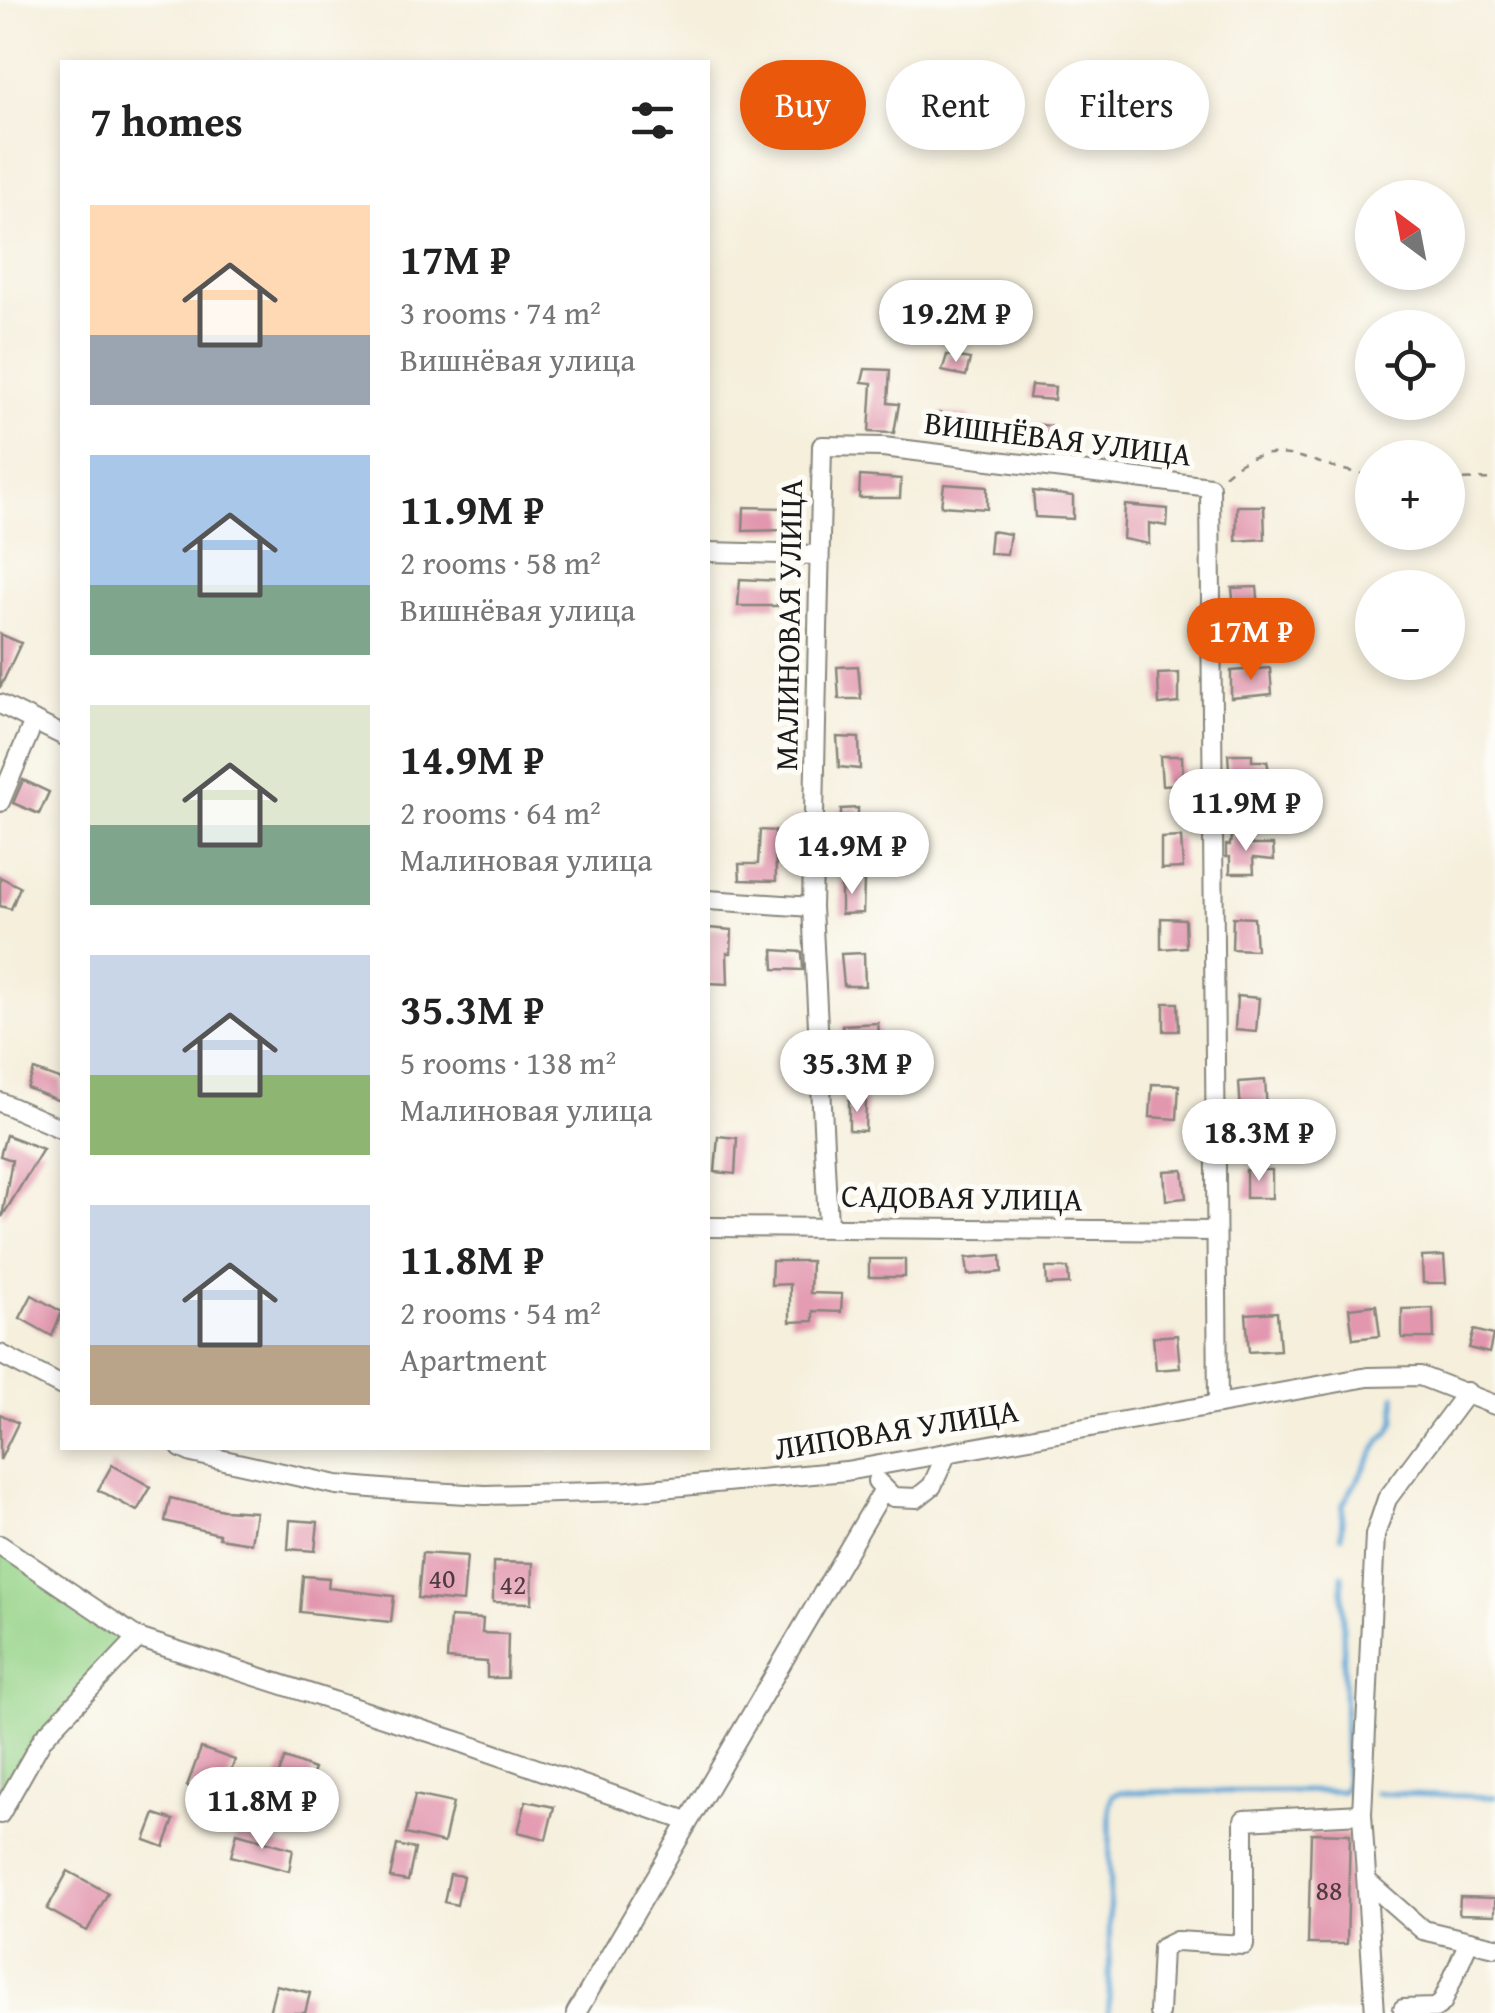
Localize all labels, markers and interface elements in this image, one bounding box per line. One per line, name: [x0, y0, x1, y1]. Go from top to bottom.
chip: Buy: [740, 60, 866, 150]
chip: Rent: [886, 60, 1025, 150]
chip: Filters: [1045, 60, 1209, 150]
text: 7 homes: [90, 90, 243, 151]
icon: filters: [625, 93, 680, 148]
north arrow: [1355, 180, 1465, 290]
map controls: [1355, 180, 1465, 680]
text: 17M ₽: [400, 228, 511, 289]
icon: home: [170, 245, 290, 365]
pin: 19.2M ₽: [864, 280, 1048, 365]
text: 3 rooms · 74 m²: [400, 289, 601, 336]
text: 19.2M ₽: [901, 289, 1011, 336]
button: locate: [1355, 310, 1465, 420]
text: Вишнёвая улица: [400, 336, 635, 383]
street label: ВИШНЁВАЯ УЛИЦА: [922, 398, 1195, 478]
button: +: [1355, 440, 1465, 550]
text: 11.9M ₽: [400, 478, 544, 539]
street label: МАЛИНОВАЯ УЛИЦА: [762, 478, 814, 771]
icon: home: [170, 495, 290, 615]
text: 2 rooms · 58 m²: [400, 539, 601, 586]
button: −: [1355, 570, 1465, 680]
text: Вишнёвая улица: [400, 586, 635, 633]
pin: 17M ₽: [1181, 598, 1321, 683]
text: 17M ₽: [1209, 607, 1293, 654]
text: 14.9M ₽: [400, 728, 544, 789]
icon: home: [170, 745, 290, 865]
pin: 11.9M ₽: [1154, 769, 1338, 854]
text: 11.9M ₽: [1191, 778, 1301, 825]
text: 2 rooms · 64 m²: [400, 789, 601, 836]
pin: 14.9M ₽: [760, 812, 944, 897]
text: 14.9M ₽: [797, 821, 907, 868]
text: Малиновая улица: [400, 836, 652, 883]
text: 35.3M ₽: [400, 978, 544, 1039]
icon: home: [170, 995, 290, 1115]
pin: 35.3M ₽: [765, 1030, 949, 1115]
text: 5 rooms · 138 m²: [400, 1039, 616, 1086]
text: 35.3M ₽: [802, 1039, 912, 1086]
text: Малиновая улица: [400, 1086, 652, 1133]
pin: 18.3M ₽: [1167, 1099, 1351, 1184]
text: 18.3M ₽: [1204, 1108, 1314, 1155]
street label: САДОВАЯ УЛИЦА: [841, 1171, 1084, 1223]
text: 11.8M ₽: [400, 1228, 544, 1289]
icon: home: [170, 1245, 290, 1365]
text: 2 rooms · 54 m²: [400, 1289, 601, 1336]
text: Apartment: [400, 1336, 547, 1383]
street label: ЛИПОВАЯ УЛИЦА: [770, 1386, 1022, 1472]
house number: 40: [429, 1557, 455, 1598]
house number: 42: [500, 1563, 526, 1604]
pin: 11.8M ₽: [170, 1767, 354, 1852]
text: 11.8M ₽: [207, 1776, 317, 1823]
house number: 88: [1316, 1869, 1342, 1910]

